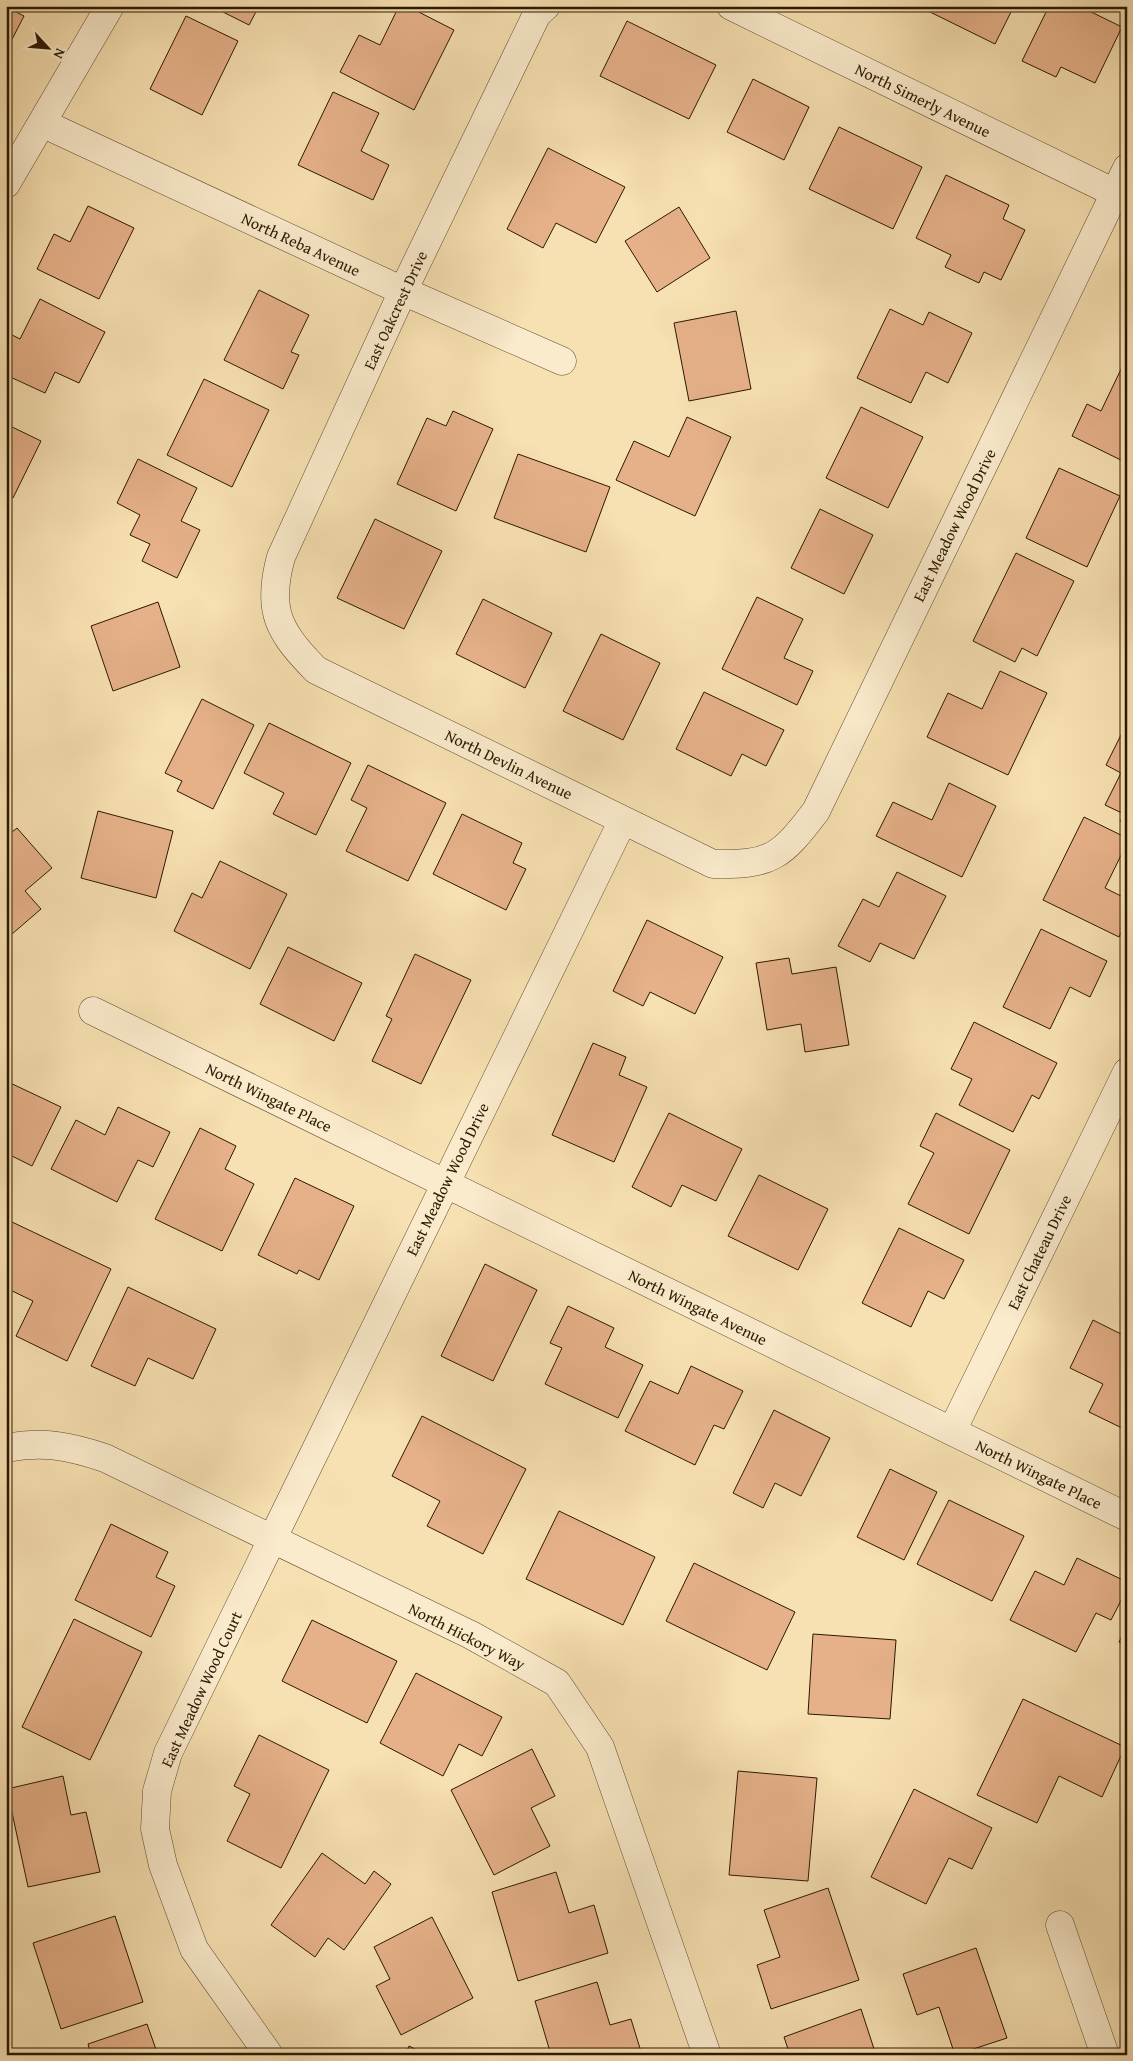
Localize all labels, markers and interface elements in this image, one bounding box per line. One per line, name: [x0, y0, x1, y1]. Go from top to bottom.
north arrow: [22, 22, 72, 72]
text: N: [48, 45, 71, 63]
street label: North Simerly Avenue: [851, 57, 995, 143]
street label: North Reba Avenue: [238, 206, 364, 282]
street label: East Oakcrest Drive: [357, 246, 433, 374]
street label: East Meadow Wood Drive: [906, 444, 1002, 606]
street label: North Devlin Avenue: [441, 723, 577, 805]
street label: North Wingate Place: [202, 1056, 336, 1138]
street label: East Meadow Wood Drive: [399, 1098, 495, 1260]
street label: East Chateau Drive: [1001, 1190, 1077, 1314]
street label: North Wingate Avenue: [625, 1263, 771, 1351]
street label: North Wingate Place: [972, 1433, 1106, 1515]
street label: North Hickory Way: [405, 1596, 529, 1676]
street label: East Meadow Wood Court: [154, 1607, 248, 1771]

